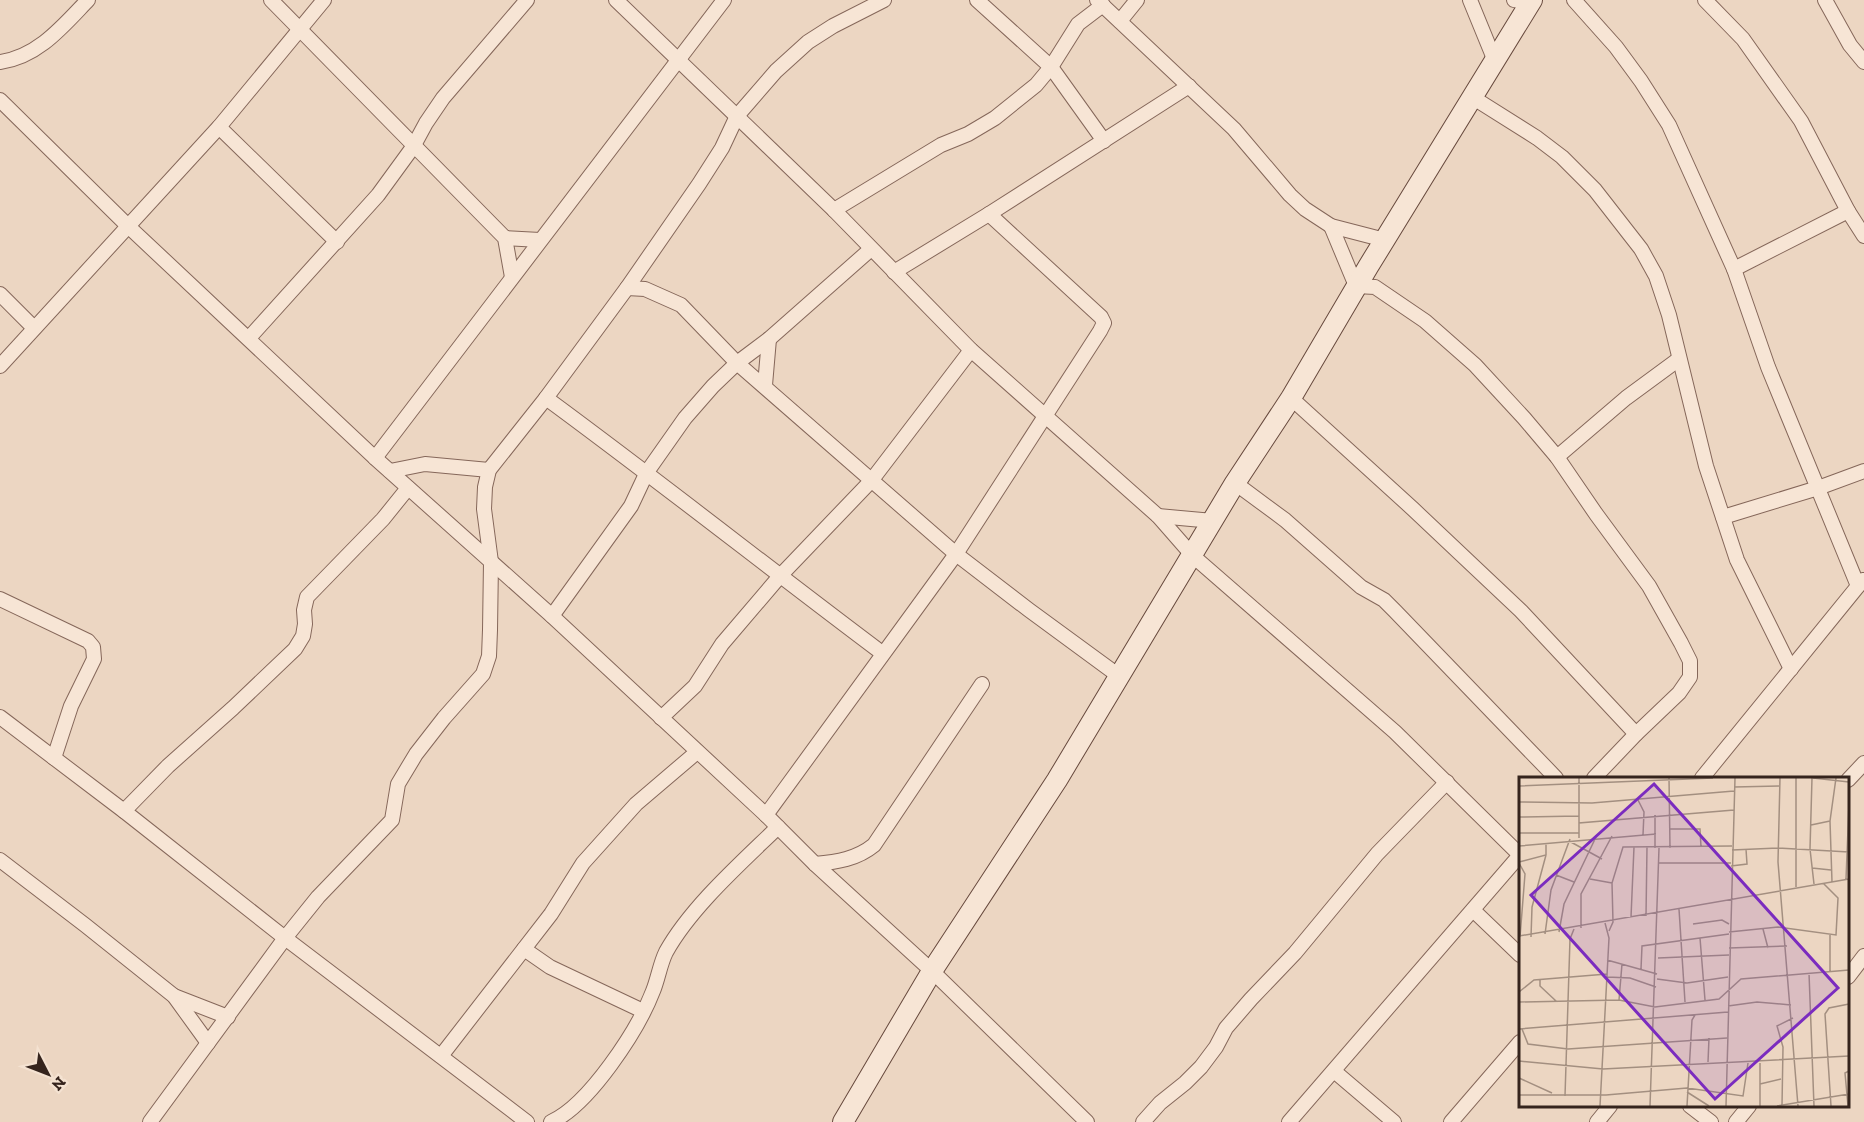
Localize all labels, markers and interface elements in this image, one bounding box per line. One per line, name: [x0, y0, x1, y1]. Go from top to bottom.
inset map: [1519, 777, 1849, 1107]
north arrow: [18, 1044, 78, 1104]
text: N: [48, 1073, 70, 1095]

